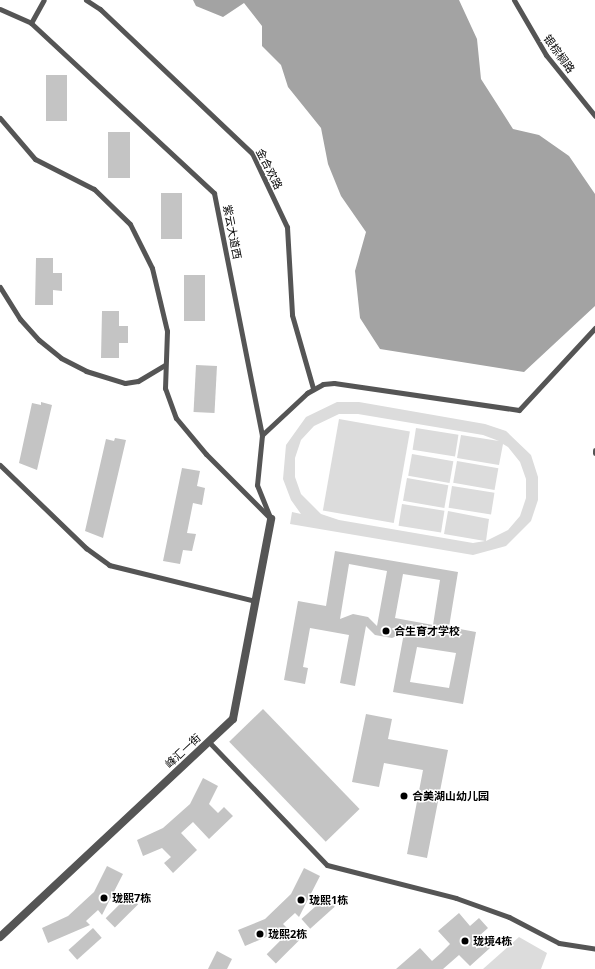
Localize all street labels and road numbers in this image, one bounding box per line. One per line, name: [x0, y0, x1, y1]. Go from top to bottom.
street label: 银棕榈路: [541, 32, 577, 76]
street label: 金合欢路: [253, 146, 285, 192]
street label: 紫云大道西: [220, 204, 244, 260]
street label: 峰汇一街: [162, 731, 204, 771]

